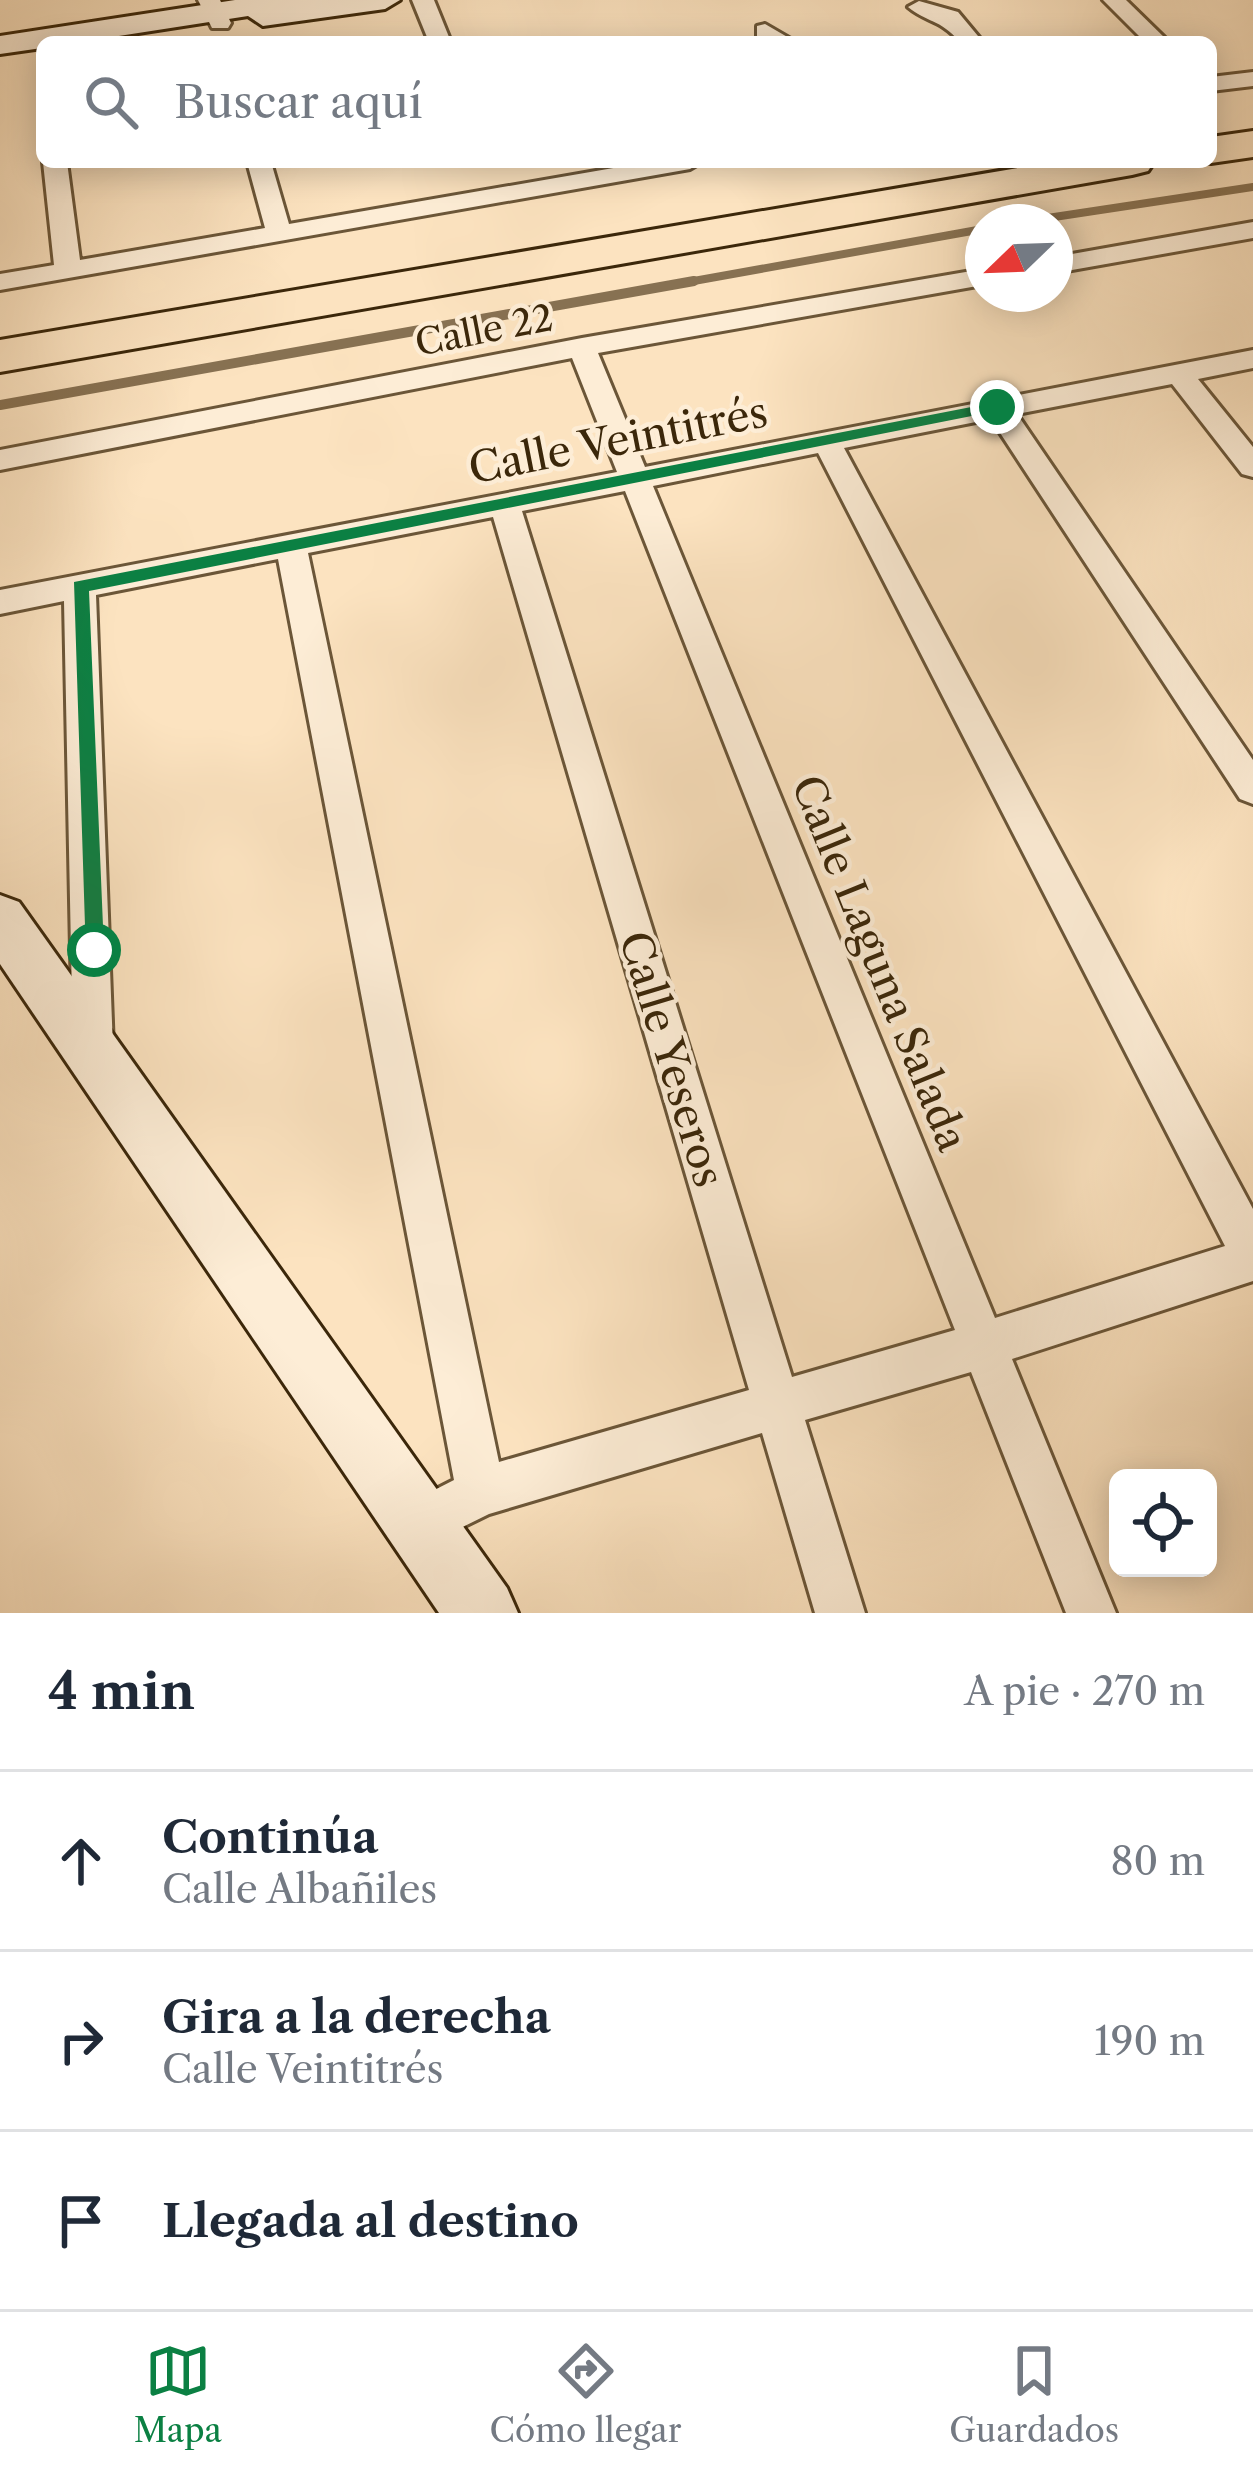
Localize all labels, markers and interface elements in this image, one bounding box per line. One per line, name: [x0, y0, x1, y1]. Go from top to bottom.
search box: [36, 36, 1217, 168]
icon: search: [78, 69, 144, 135]
text: Buscar aquí: [174, 74, 423, 130]
north arrow: [965, 204, 1073, 312]
street label: Calle 22: [411, 295, 557, 365]
route end: [970, 380, 1024, 434]
street label: Calle Veintitrés: [464, 386, 772, 494]
street label: Calle Laguna Salada: [781, 768, 979, 1159]
route start: [67, 923, 121, 977]
street label: Calle Yeseros: [609, 925, 735, 1193]
map controls: [1109, 1469, 1217, 1577]
button: locate: [1109, 1469, 1217, 1577]
text: 4 min: [48, 1660, 195, 1722]
text: A pie · 270 m: [965, 1667, 1205, 1715]
text: Continúa: [162, 1809, 378, 1865]
icon: ahead: [48, 1828, 114, 1894]
text: 80 m: [1110, 1837, 1205, 1885]
text: Calle Albañiles: [162, 1865, 437, 1913]
text: Gira a la derecha: [162, 1989, 551, 2045]
icon: right: [48, 2008, 114, 2074]
text: 190 m: [1094, 2017, 1205, 2065]
text: Calle Veintitrés: [162, 2045, 444, 2093]
icon: arrive: [48, 2188, 114, 2254]
text: Llegada al destino: [162, 2193, 579, 2249]
tab: Mapa: [134, 2338, 222, 2451]
tab: Cómo llegar: [490, 2338, 682, 2451]
tab: Guardados: [949, 2338, 1119, 2451]

